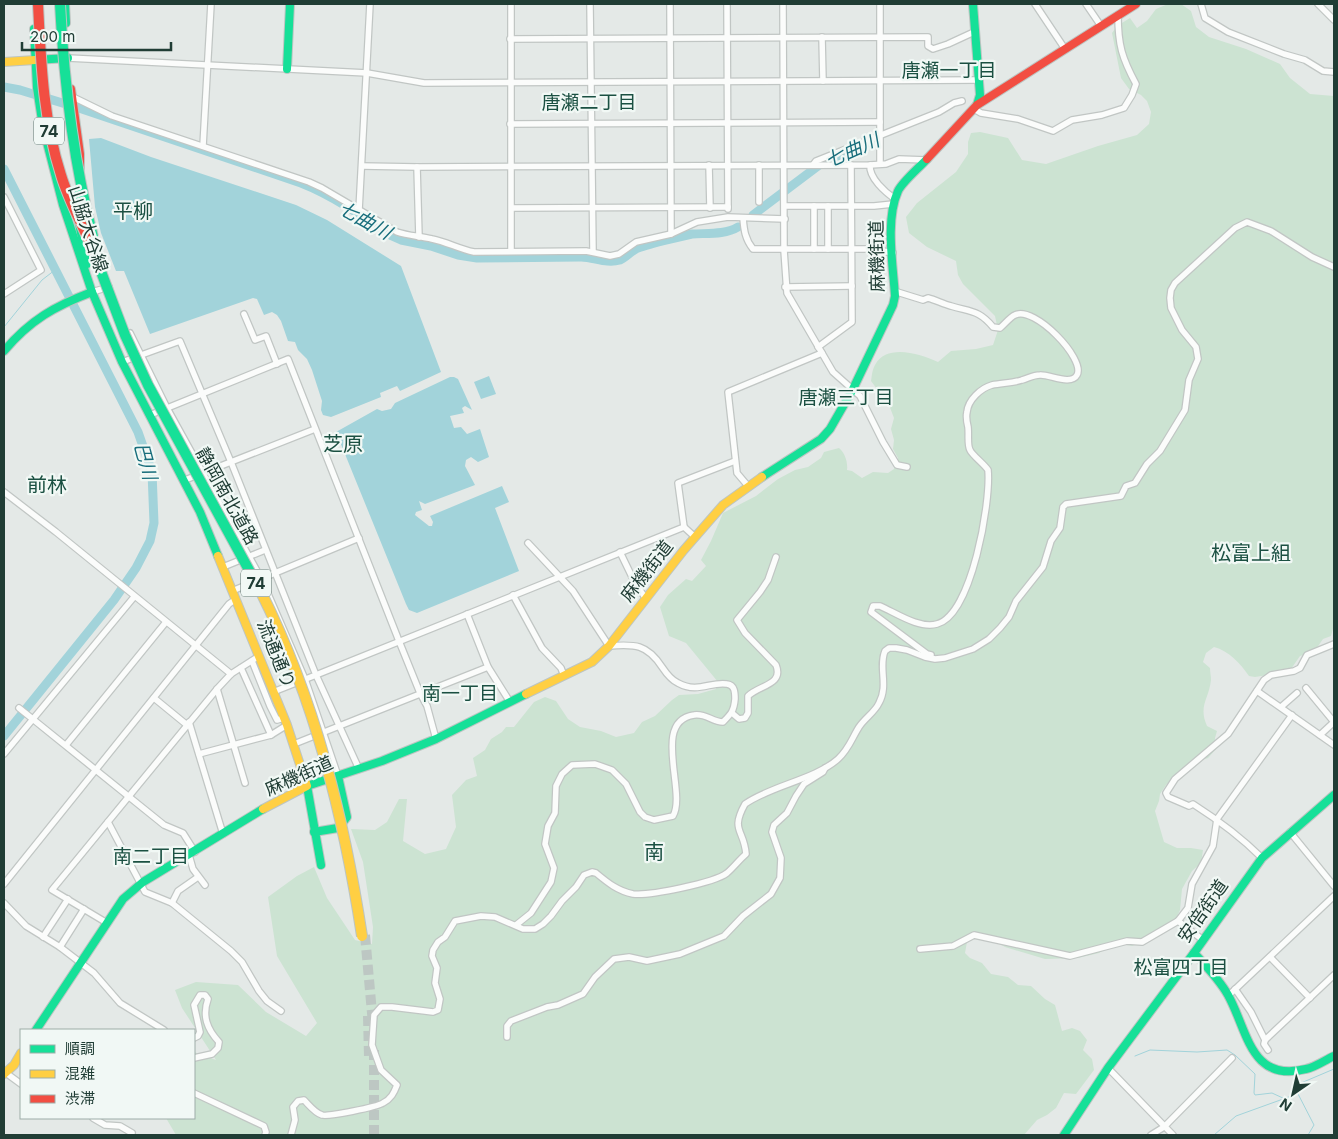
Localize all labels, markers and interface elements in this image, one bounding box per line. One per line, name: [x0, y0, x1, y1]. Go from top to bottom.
scale bar: [22, 20, 171, 52]
text: 200 m: [30, 27, 75, 46]
district label: 唐瀬一丁目: [901, 59, 997, 82]
district label: 唐瀬二丁目: [541, 91, 637, 114]
road number: 74: [34, 118, 64, 144]
water label: 七曲川: [821, 128, 885, 173]
street label: 山脇大谷線: [65, 183, 112, 275]
water label: 七曲川: [334, 197, 397, 245]
district label: 平柳: [113, 199, 153, 223]
street label: 麻機街道: [865, 220, 888, 292]
district label: 唐瀬三丁目: [798, 386, 894, 409]
district label: 芝原: [323, 432, 363, 456]
water label: 巴川: [129, 440, 162, 484]
street label: 静岡南北道路: [192, 443, 263, 548]
district label: 前林: [27, 473, 67, 497]
street label: 麻機街道: [616, 536, 677, 606]
district label: 松富上組: [1211, 541, 1291, 565]
road number: 74: [241, 570, 271, 596]
street label: 流通通り: [253, 617, 300, 691]
district label: 南一丁目: [422, 682, 498, 705]
street label: 麻機街道: [262, 751, 336, 800]
district label: 南: [644, 840, 664, 864]
district label: 南二丁目: [113, 845, 189, 868]
street label: 安倍街道: [1173, 875, 1232, 946]
district label: 松富四丁目: [1133, 956, 1229, 979]
legend: [20, 1029, 195, 1119]
text: 順調: [65, 1039, 95, 1058]
text: 混雑: [65, 1064, 95, 1083]
north arrow: [1268, 1069, 1318, 1119]
text: 渋滞: [65, 1089, 95, 1108]
text: N: [1276, 1095, 1295, 1115]

